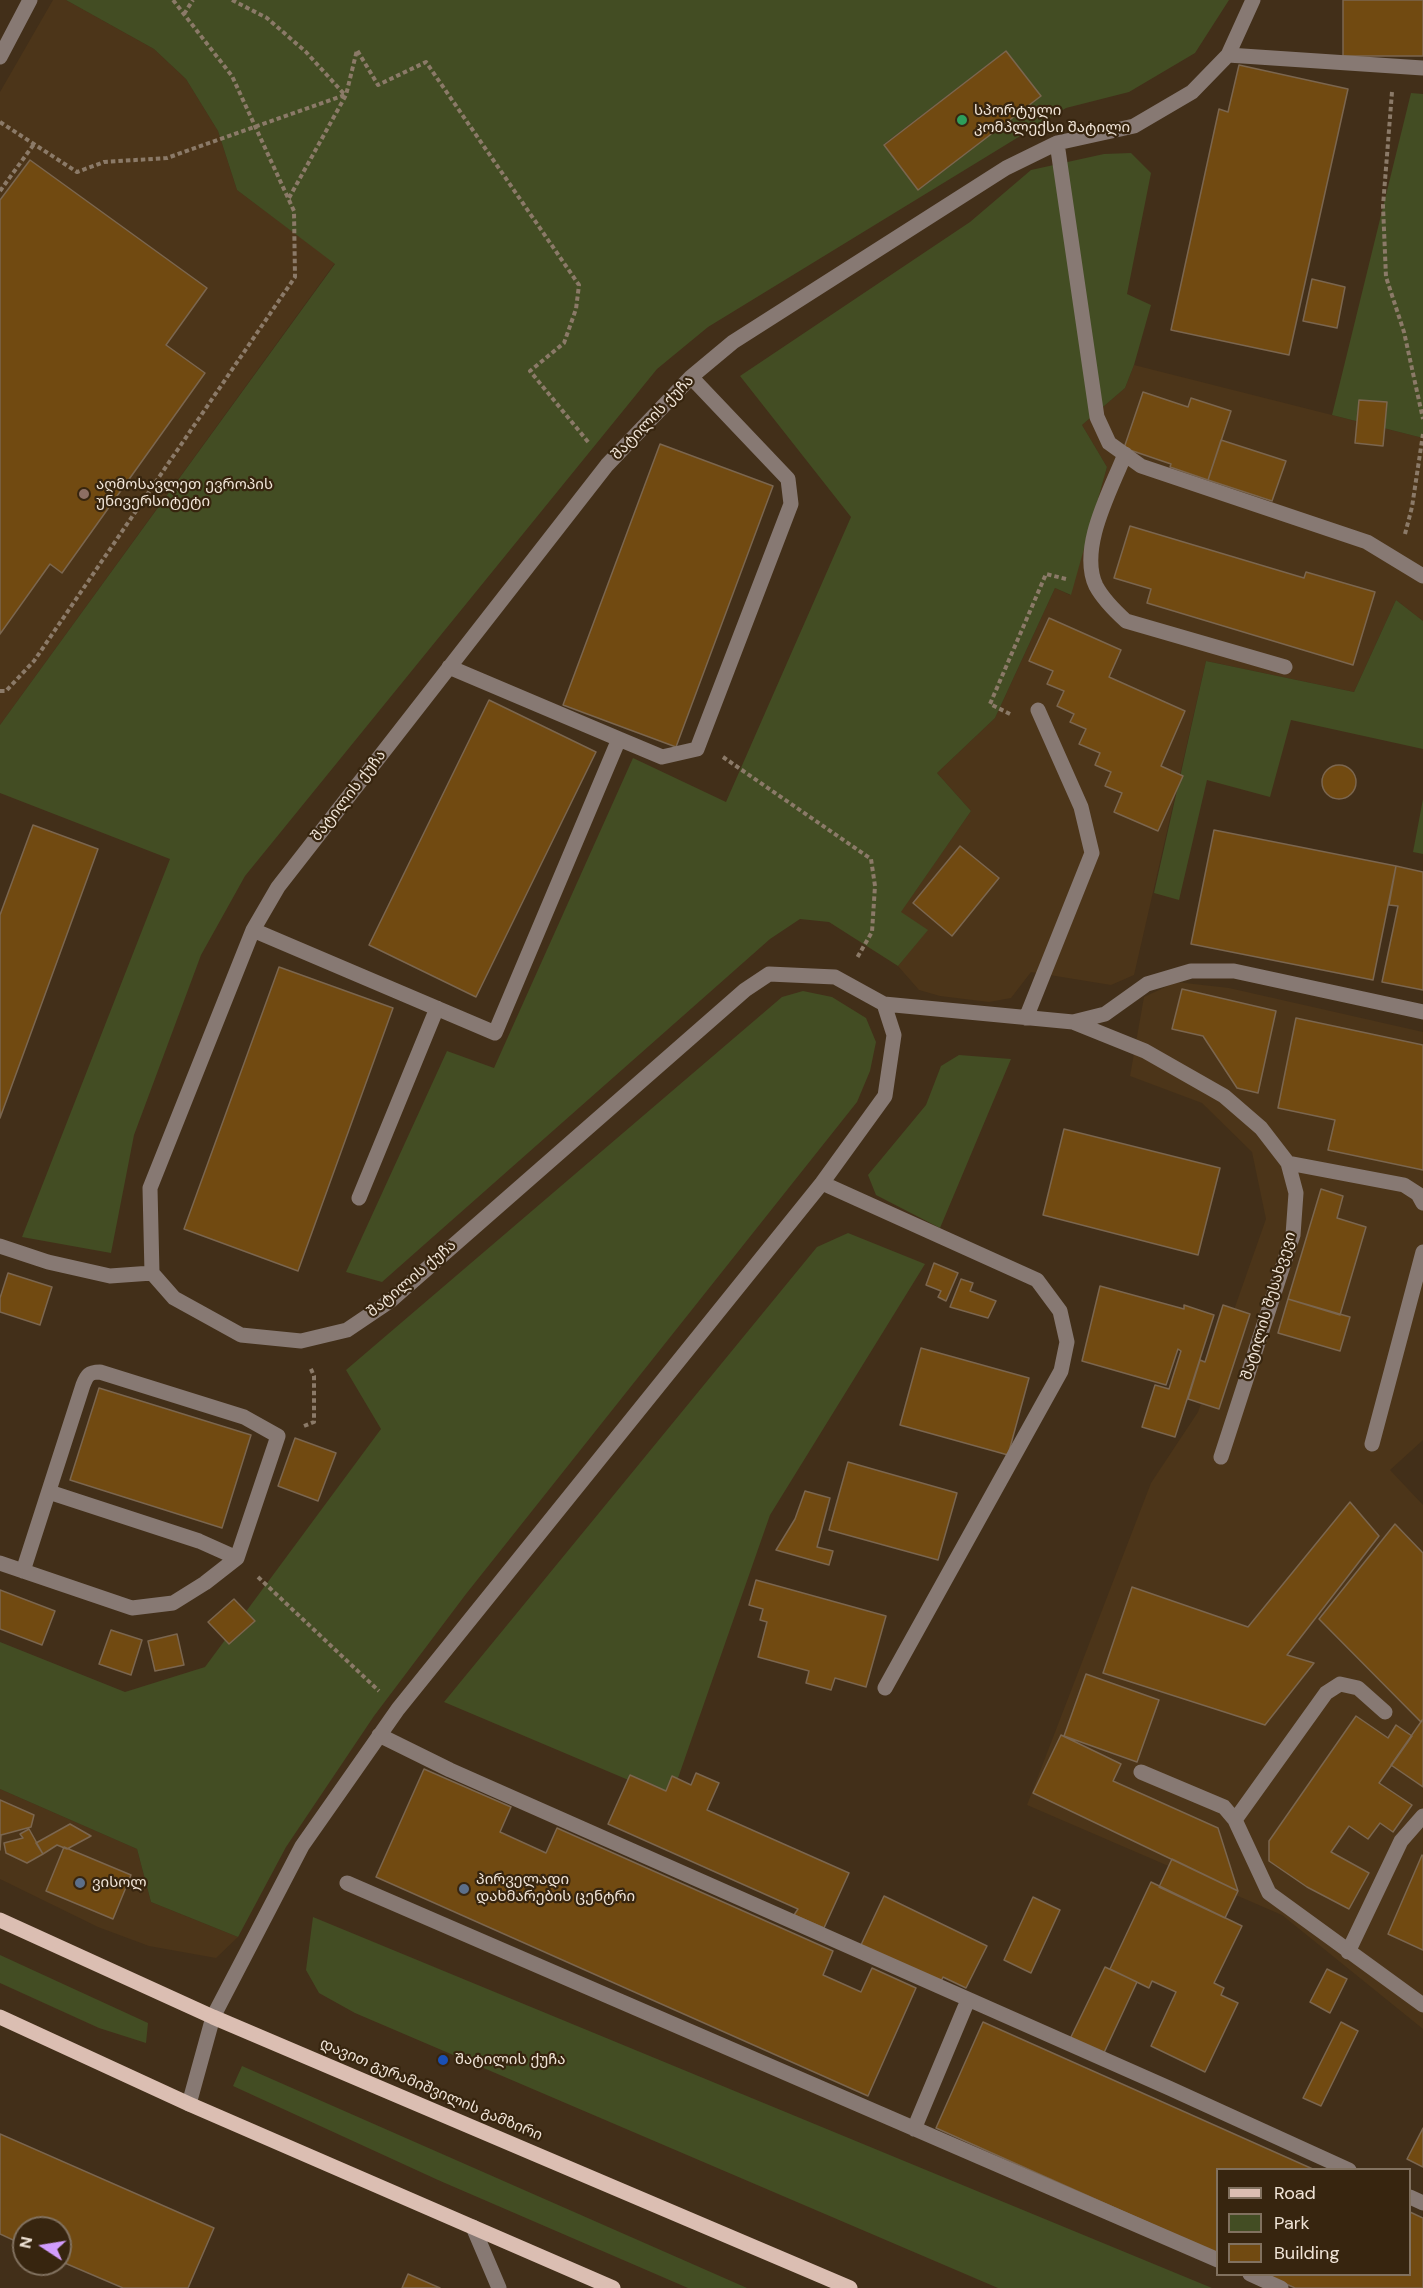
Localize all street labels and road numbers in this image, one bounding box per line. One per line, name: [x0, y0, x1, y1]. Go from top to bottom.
street label: შატილის ქუჩა: [608, 372, 698, 464]
street label: შატილის ქუჩა: [308, 747, 390, 845]
street label: შატილის შესახვევი: [1238, 1230, 1300, 1382]
street label: შატილის ქუჩა: [364, 1237, 460, 1321]
street label: დავით გურამიშვილის გამზირი: [317, 2035, 545, 2145]

